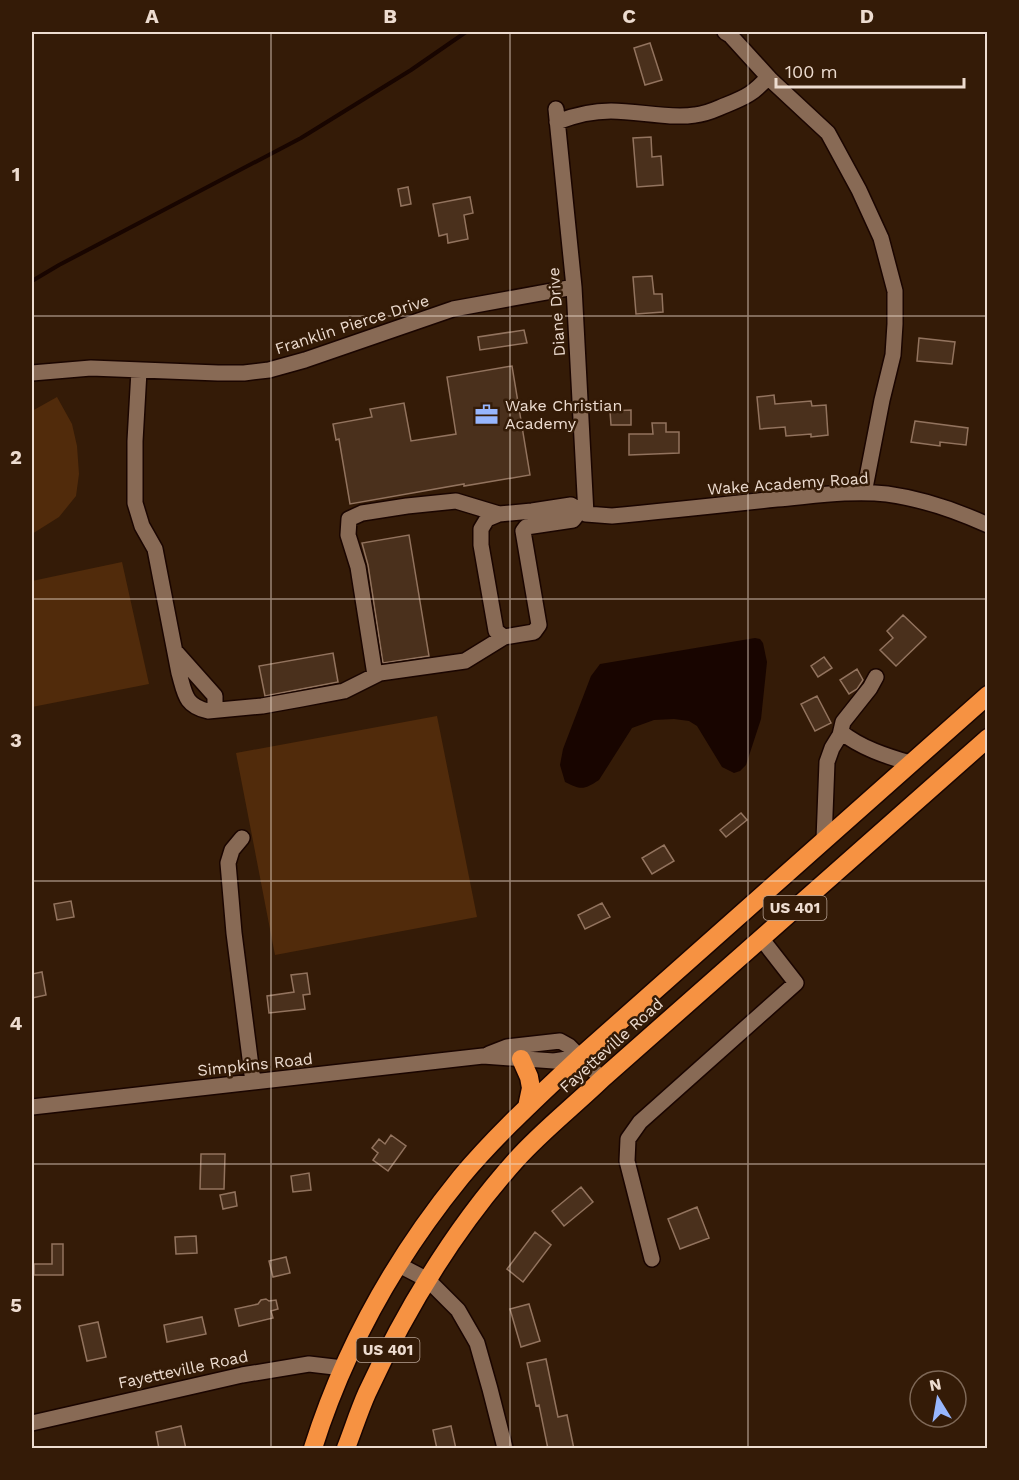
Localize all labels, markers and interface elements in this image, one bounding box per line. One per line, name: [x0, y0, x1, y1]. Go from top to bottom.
text: A: [145, 4, 159, 28]
text: B: [383, 4, 397, 28]
text: C: [622, 4, 636, 28]
text: D: [860, 4, 874, 28]
scale bar: [776, 51, 964, 89]
text: 100 m: [785, 61, 838, 82]
text: 1: [12, 162, 20, 186]
street label: Diane Drive: [544, 267, 569, 357]
street label: Franklin Pierce Drive: [273, 291, 432, 358]
place label: Wake Christian Academy: [505, 396, 622, 433]
office icon: Wake Christian Academy: [474, 401, 500, 427]
text: 2: [10, 445, 22, 469]
street label: Wake Academy Road: [707, 468, 869, 499]
text: 3: [10, 728, 22, 752]
road number: US 401: [764, 896, 826, 920]
street label: Fayetteville Road: [556, 994, 667, 1097]
text: 4: [10, 1011, 23, 1035]
street label: Simpkins Road: [196, 1049, 314, 1080]
text: 5: [10, 1293, 22, 1317]
road number: US 401: [356, 1338, 420, 1362]
street label: Fayetteville Road: [116, 1346, 250, 1393]
north arrow: [908, 1369, 968, 1429]
text: N: [928, 1374, 943, 1395]

